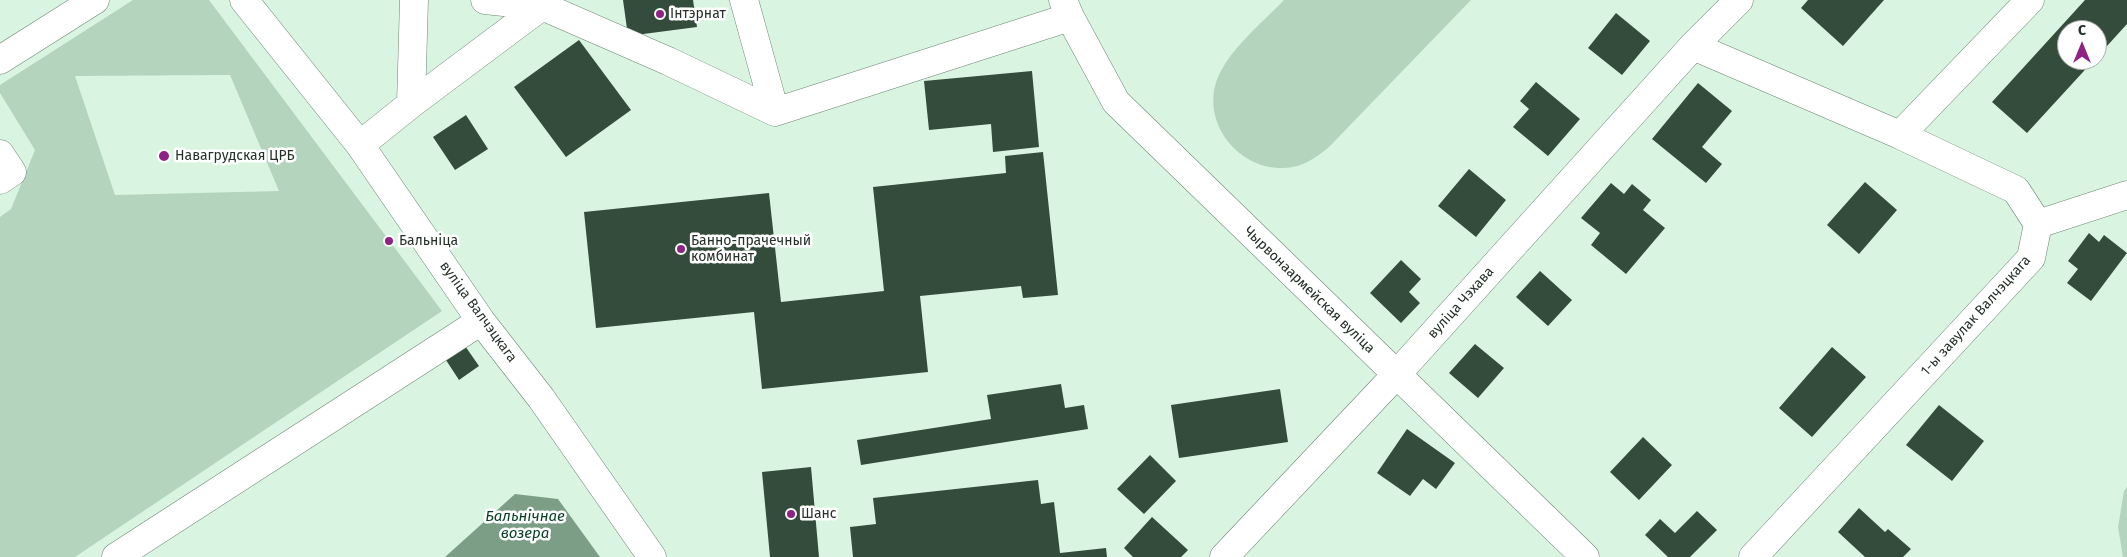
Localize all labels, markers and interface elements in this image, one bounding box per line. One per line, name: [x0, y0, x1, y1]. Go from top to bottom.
place label: Інтэрнат: [670, 6, 726, 22]
marker: Інтэрнат: [654, 8, 666, 20]
north arrow: [2057, 20, 2107, 70]
text: С: [2078, 22, 2086, 39]
place label: Навагрудская ЦРБ: [175, 148, 295, 164]
marker: Навагрудская ЦРБ: [157, 149, 171, 163]
street label: Чырвонаармейская вуліца: [1240, 223, 1378, 357]
place label: Бальніца: [399, 233, 458, 249]
place label: Банно-прачечный комбинат: [691, 233, 811, 266]
marker: Бальніца: [383, 235, 395, 247]
marker: Банно-прачечный комбинат: [675, 243, 687, 255]
street label: 1-ы завулак Валчэцкага: [1918, 252, 2034, 380]
street label: вуліца Валчэцкага: [436, 258, 520, 366]
street label: вуліца Чэхава: [1424, 264, 1498, 342]
place label: Шанс: [801, 506, 837, 522]
water label: Бальнічнае возера: [485, 508, 565, 543]
marker: Шанс: [785, 508, 797, 520]

